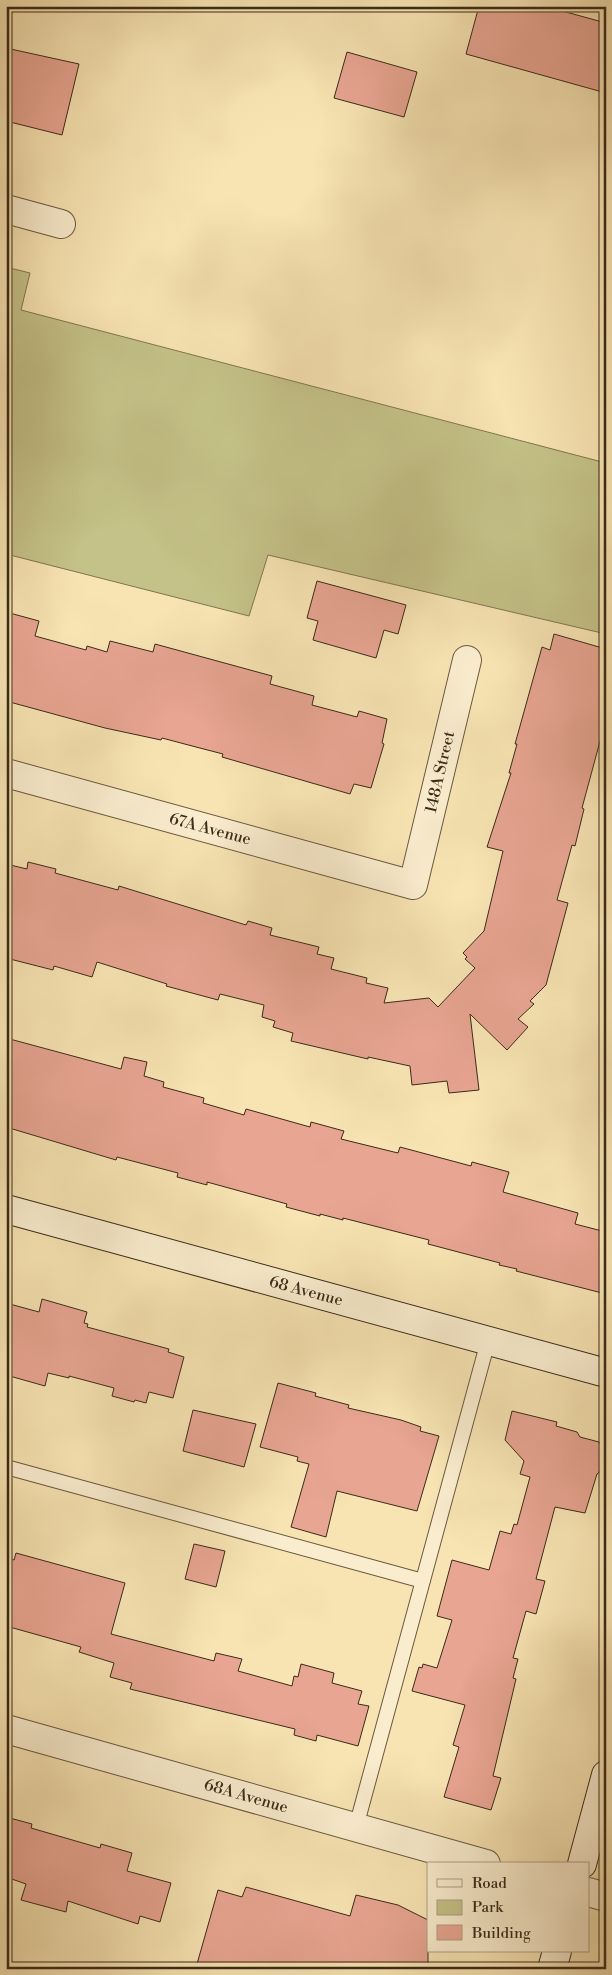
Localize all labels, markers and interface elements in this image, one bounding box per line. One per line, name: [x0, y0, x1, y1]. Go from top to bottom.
street label: 148A Street: [421, 729, 459, 815]
street label: 67A Avenue: [167, 808, 253, 850]
street label: 68 Avenue: [267, 1272, 345, 1310]
street label: 68A Avenue: [202, 1774, 290, 1818]
legend: [427, 1862, 590, 1952]
text: Road: [472, 1874, 507, 1893]
text: Park: [472, 1898, 504, 1917]
text: Building: [471, 1924, 531, 1943]

